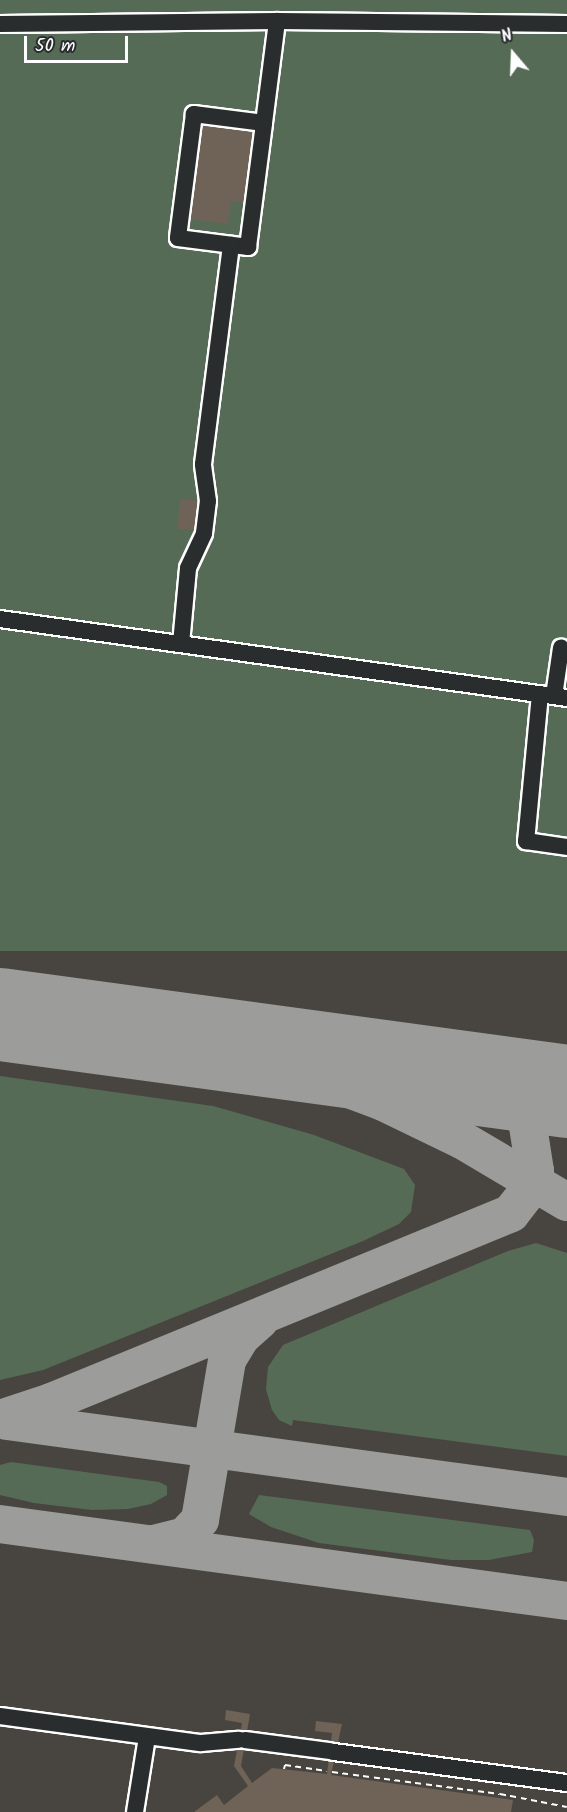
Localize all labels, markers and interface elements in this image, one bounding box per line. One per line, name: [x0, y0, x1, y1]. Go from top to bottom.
text: N: [498, 23, 516, 50]
scale bar: [27, 24, 130, 62]
north arrow: [483, 24, 543, 84]
text: 50 m: [35, 32, 75, 61]

